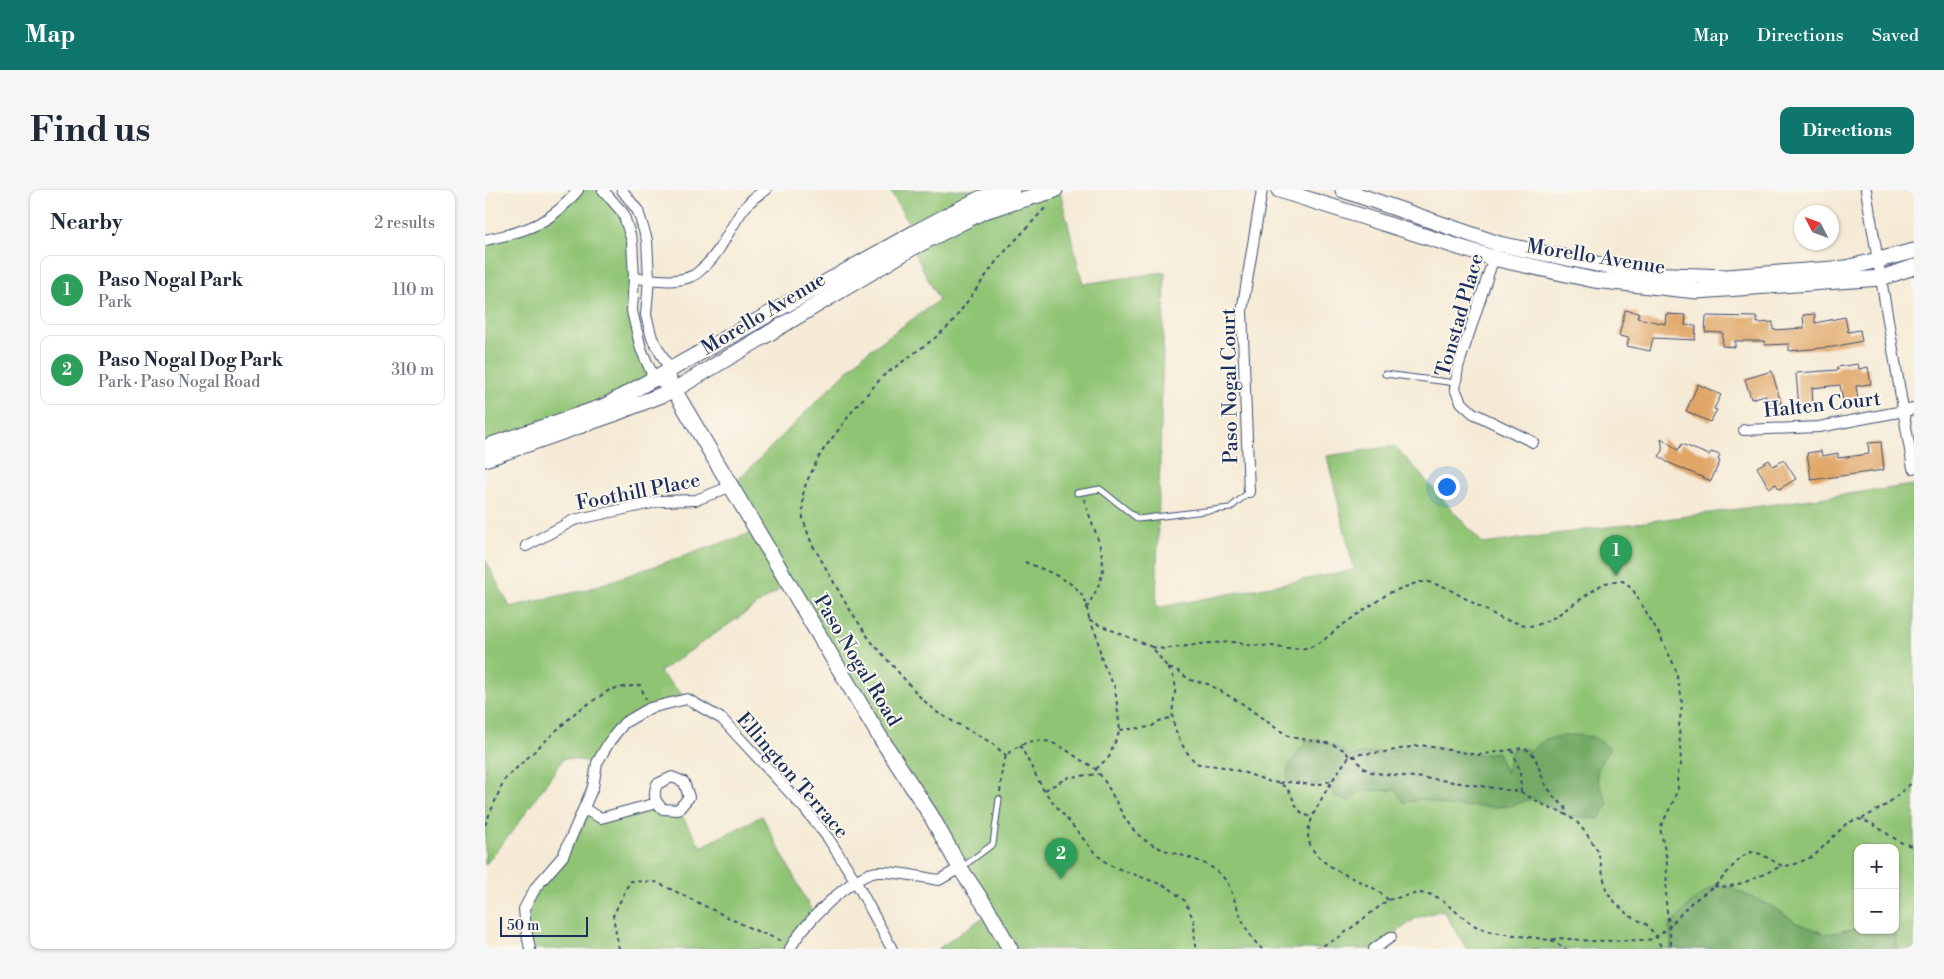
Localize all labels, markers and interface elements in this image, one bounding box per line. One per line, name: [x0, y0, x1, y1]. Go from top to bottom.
text: Map: [25, 20, 75, 50]
text: Map: [1693, 24, 1729, 47]
text: Directions: [1757, 24, 1844, 47]
text: Saved: [1872, 24, 1919, 47]
button: Directions: [1780, 107, 1914, 154]
text: Find us: [30, 109, 150, 152]
north arrow: [1794, 205, 1839, 250]
text: Nearby: [50, 210, 123, 236]
text: 2 results: [374, 213, 435, 233]
street label: Morello Avenue: [1524, 234, 1667, 281]
street label: Tonstad Place: [1431, 251, 1490, 380]
street label: Morello Avenue: [697, 267, 830, 361]
text: Paso Nogal Park: [98, 268, 243, 292]
text: 1: [63, 280, 71, 300]
text: 110 m: [392, 280, 434, 300]
text: Park: [98, 292, 131, 312]
street label: Paso Nogal Court: [1217, 308, 1244, 464]
text: Paso Nogal Dog Park: [98, 348, 283, 372]
text: 2: [62, 360, 72, 380]
text: 310 m: [391, 360, 434, 380]
text: Park · Paso Nogal Road: [98, 372, 260, 392]
street label: Halten Court: [1762, 387, 1882, 424]
street label: Foothill Place: [574, 468, 702, 517]
your location: [1434, 474, 1460, 500]
pin: 1: [1600, 535, 1632, 576]
street label: Paso Nogal Road: [807, 590, 906, 732]
street label: Ellington Terrace: [730, 708, 853, 844]
pin: 2: [1045, 838, 1077, 879]
map controls: [1854, 844, 1899, 934]
button: +: [1854, 844, 1899, 889]
button: −: [1854, 889, 1899, 934]
scale bar: [500, 914, 587, 937]
text: 50 m: [507, 917, 539, 935]

